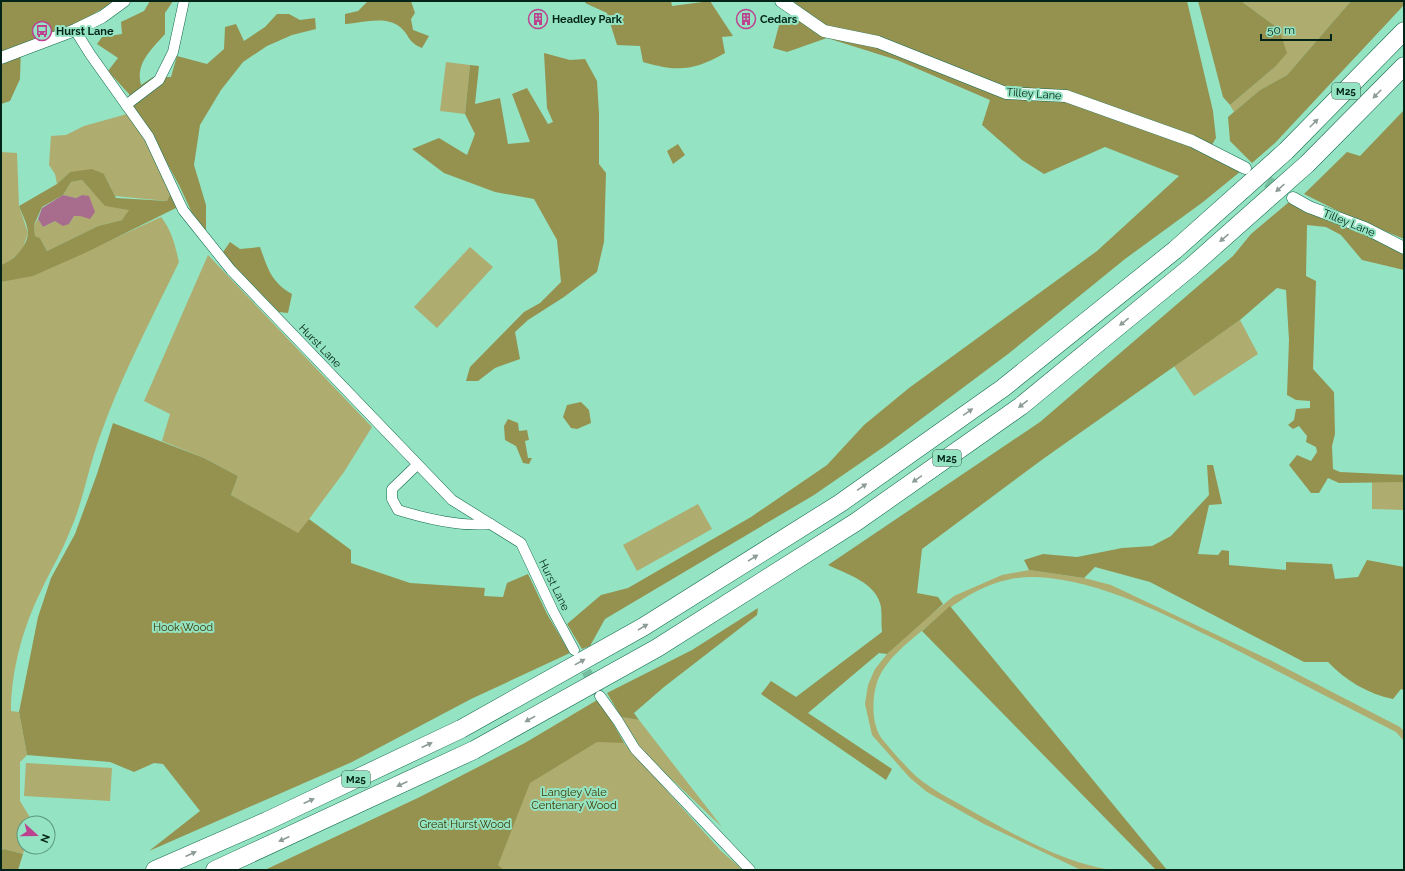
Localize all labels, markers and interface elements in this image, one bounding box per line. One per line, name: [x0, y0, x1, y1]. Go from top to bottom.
building icon: Headley Park: [527, 8, 549, 30]
building icon: Cedars: [735, 8, 757, 30]
place label: Headley Park: [552, 13, 623, 26]
place label: Cedars: [760, 13, 798, 26]
scale bar: [1261, 16, 1331, 42]
bus stop icon: Hurst Lane: [31, 20, 53, 42]
text: 50 m: [1267, 23, 1295, 37]
place label: Hurst Lane: [56, 25, 114, 38]
road number: M25: [1332, 83, 1360, 99]
street label: Tilley Lane: [1006, 86, 1062, 102]
one-way arrow: [1372, 89, 1382, 99]
one-way arrow: [1309, 118, 1319, 128]
one-way arrow: [1275, 184, 1285, 193]
street label: Tilley Lane: [1321, 207, 1377, 240]
one-way arrow: [1218, 234, 1229, 243]
one-way arrow: [1119, 317, 1129, 326]
street label: Hurst Lane: [296, 321, 344, 371]
one-way arrow: [1018, 400, 1029, 408]
one-way arrow: [963, 408, 973, 416]
road number: M25: [933, 450, 961, 466]
one-way arrow: [912, 475, 923, 483]
one-way arrow: [857, 483, 867, 491]
one-way arrow: [748, 554, 758, 562]
street label: Hurst Lane: [536, 557, 572, 613]
park label: Hook Wood: [153, 621, 213, 634]
one-way arrow: [637, 624, 649, 631]
one-way arrow: [574, 659, 586, 666]
one-way arrow: [525, 716, 536, 723]
one-way arrow: [421, 742, 432, 748]
road number: M25: [342, 771, 370, 787]
one-way arrow: [396, 781, 407, 787]
park label: Langley Vale Centenary Wood: [531, 786, 617, 812]
one-way arrow: [303, 798, 315, 804]
north arrow: [16, 815, 56, 855]
park label: Great Hurst Wood: [419, 818, 511, 831]
text: N: [37, 832, 52, 845]
one-way arrow: [278, 836, 290, 842]
one-way arrow: [185, 851, 197, 857]

